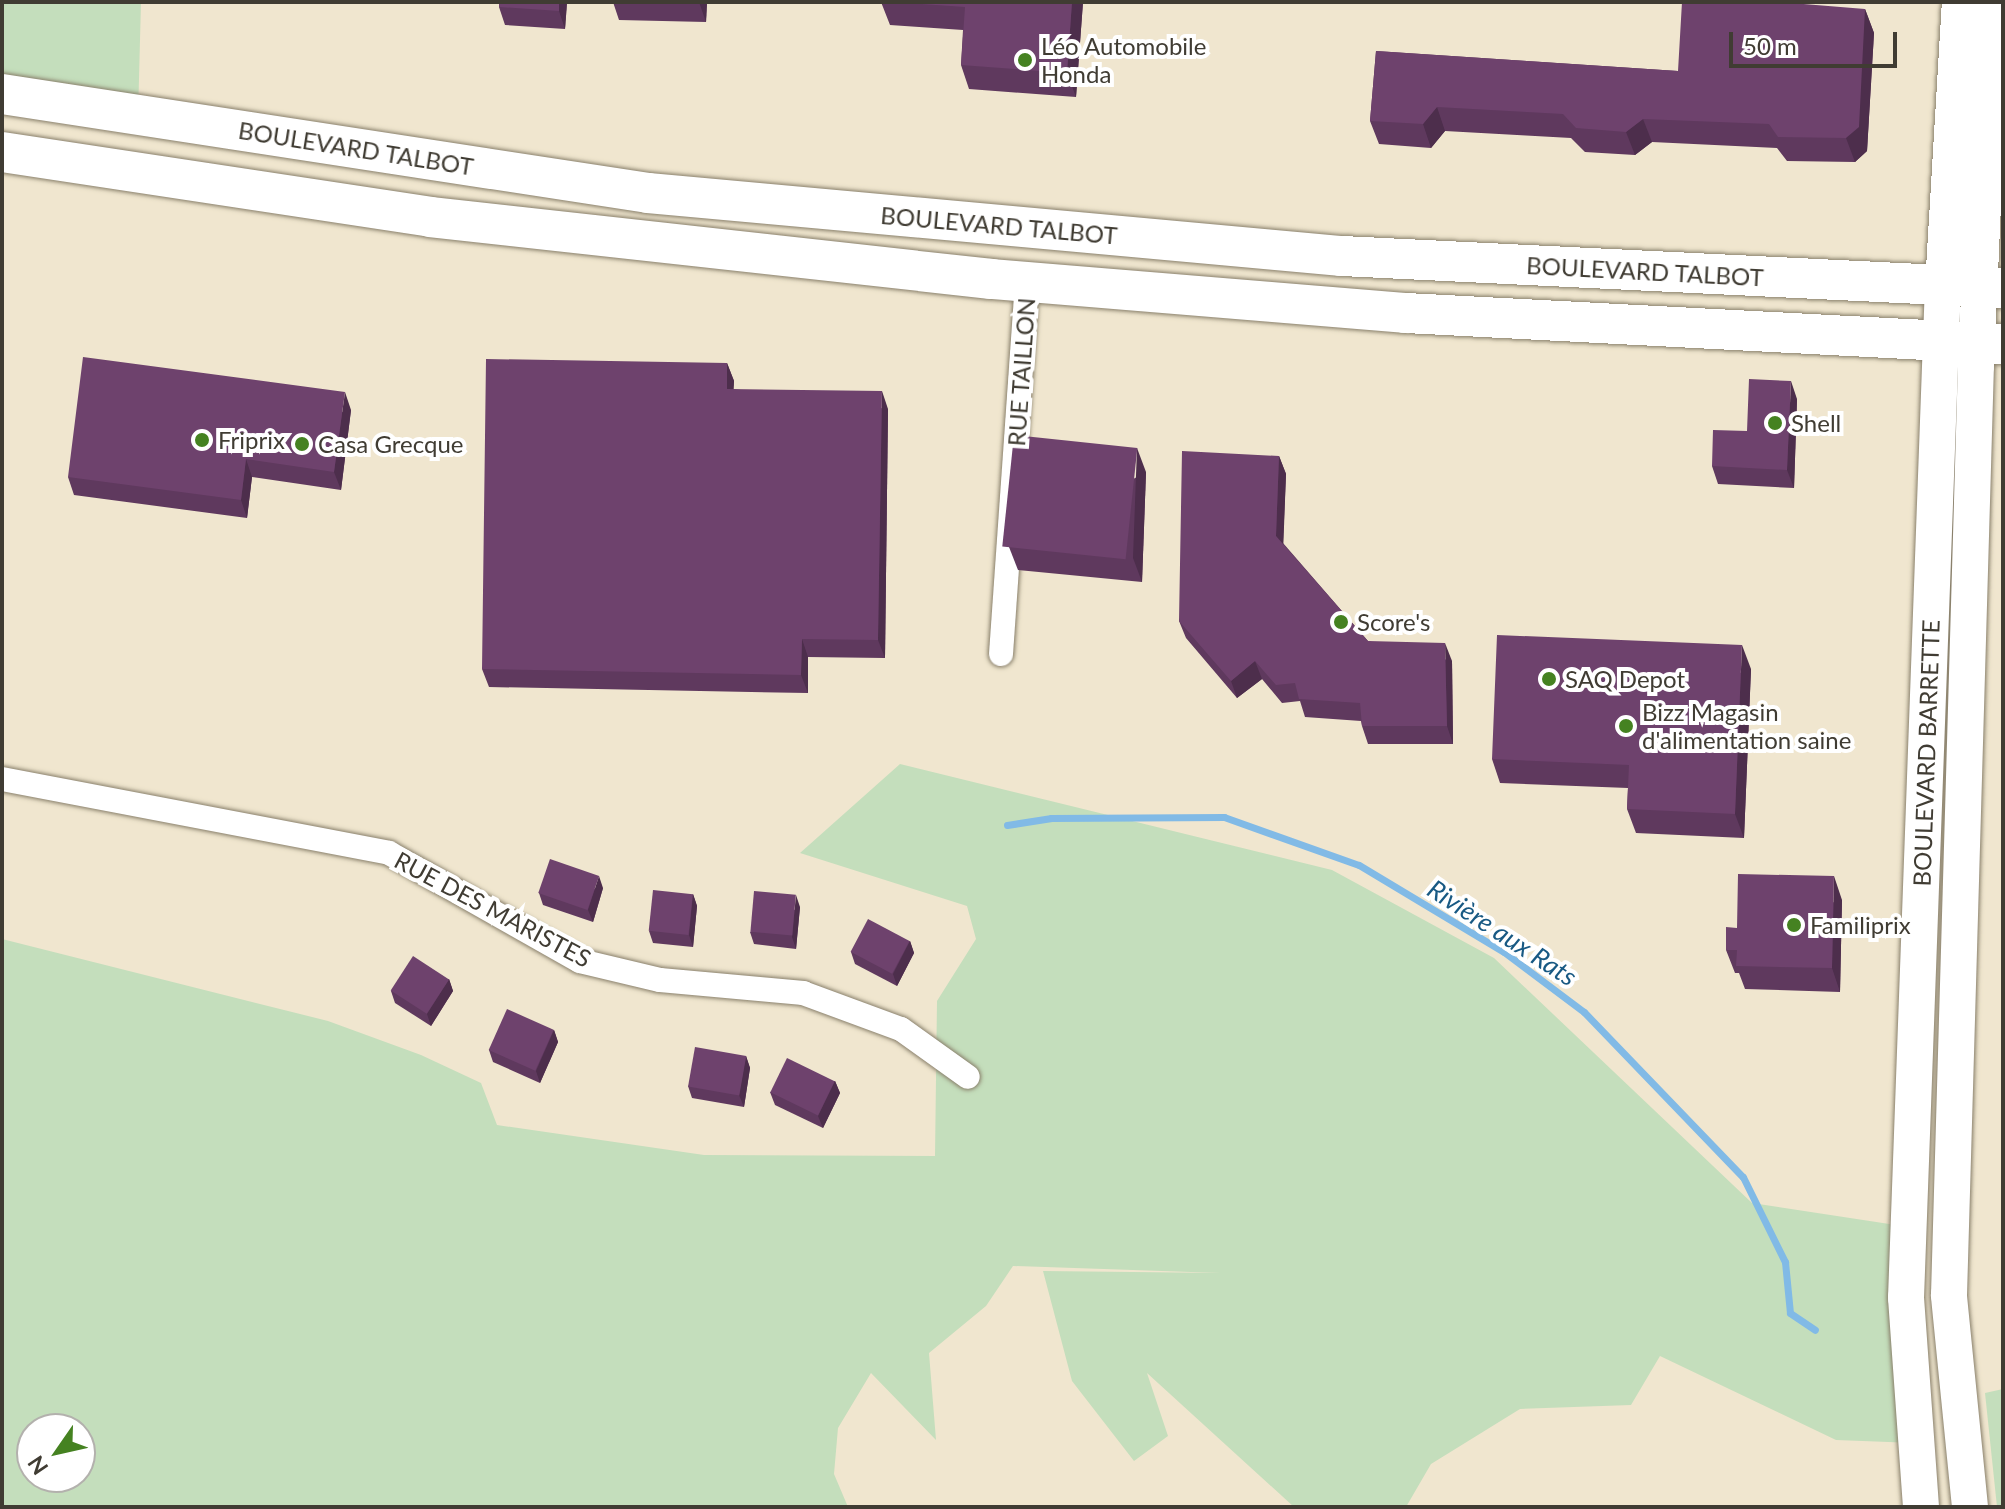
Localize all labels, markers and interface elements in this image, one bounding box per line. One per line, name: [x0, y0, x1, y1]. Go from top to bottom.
scale bar: [1733, 16, 1901, 66]
text: 50 m: [1743, 31, 1797, 60]
place label: Léo Automobile Honda: [1041, 32, 1207, 88]
marker: Léo Automobile Honda: [1016, 51, 1034, 69]
street label: BOULEVARD TALBOT: [236, 115, 476, 181]
street label: BOULEVARD TALBOT: [879, 200, 1119, 250]
street label: BOULEVARD TALBOT: [1525, 250, 1765, 292]
street label: RUE TAILLON: [1001, 296, 1041, 448]
place label: Shell: [1791, 409, 1841, 437]
marker: Shell: [1766, 414, 1784, 432]
place label: Friprix: [218, 426, 285, 454]
place label: Casa Grecque: [318, 430, 463, 458]
marker: Friprix: [193, 431, 211, 449]
marker: Casa Grecque: [293, 435, 311, 453]
place label: Score's: [1357, 608, 1430, 636]
marker: Score's: [1332, 613, 1350, 631]
street label: BOULEVARD BARRETTE: [1907, 619, 1945, 887]
place label: SAQ Depot: [1565, 665, 1685, 693]
marker: SAQ Depot: [1540, 670, 1558, 688]
place label: Bizz Magasin d'alimentation saine: [1642, 698, 1851, 754]
marker: Bizz Magasin d'alimentation saine: [1617, 717, 1635, 735]
street label: RUE DES MARISTES: [390, 845, 596, 973]
water label: Rivière aux Rats: [1422, 873, 1582, 993]
place label: Familiprix: [1810, 911, 1911, 939]
marker: Familiprix: [1785, 916, 1803, 934]
north arrow: [16, 1413, 96, 1493]
text: N: [21, 1451, 53, 1480]

